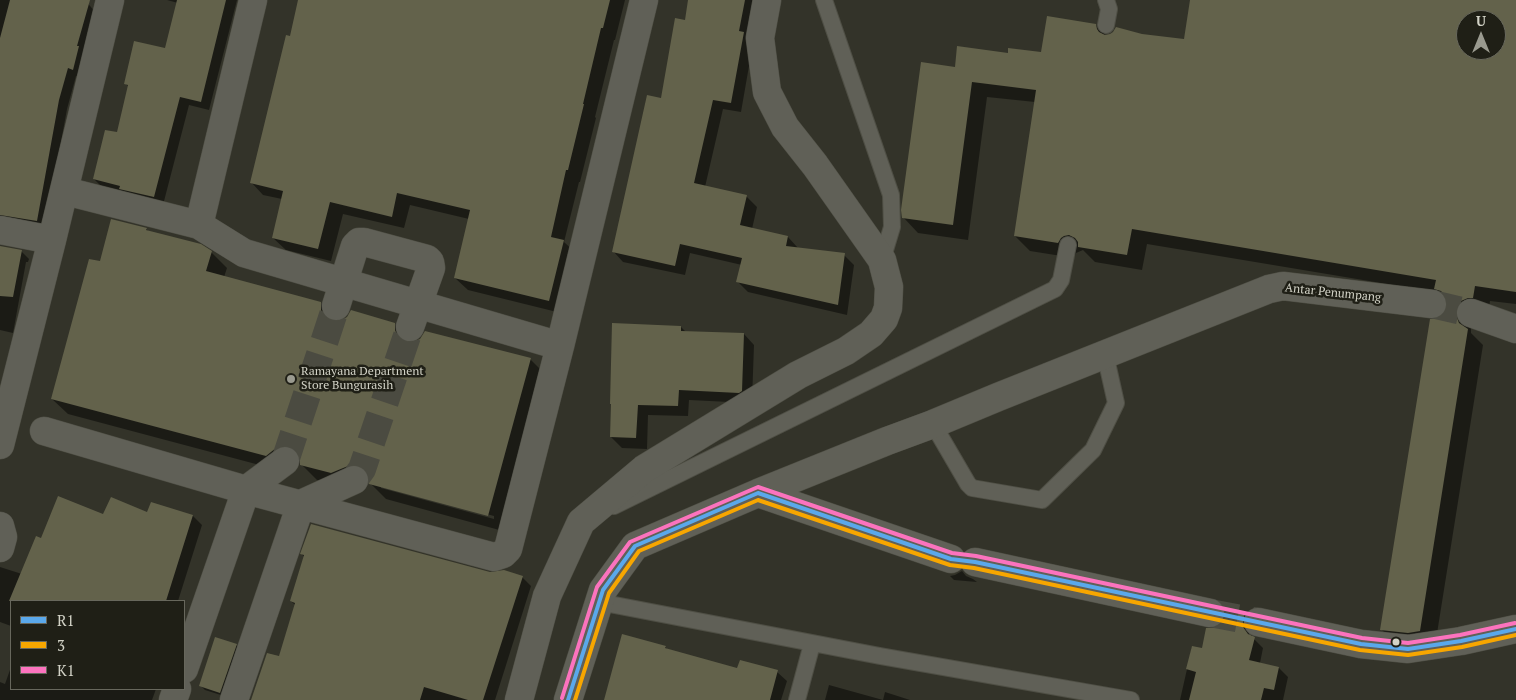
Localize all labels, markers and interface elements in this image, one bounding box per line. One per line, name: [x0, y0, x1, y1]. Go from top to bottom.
north arrow: [1456, 10, 1506, 60]
text: U: [1476, 11, 1486, 30]
street label: Antar Penumpang: [1284, 281, 1382, 305]
place label: Ramayana Department Store Bungurasih: [301, 365, 424, 393]
marker: Ramayana Department Store Bungurasih: [285, 373, 297, 385]
legend: [10, 600, 185, 690]
text: R1: [57, 610, 75, 630]
text: 3: [57, 635, 65, 655]
unlabelled marker: [1391, 637, 1401, 647]
text: K1: [57, 660, 75, 680]

